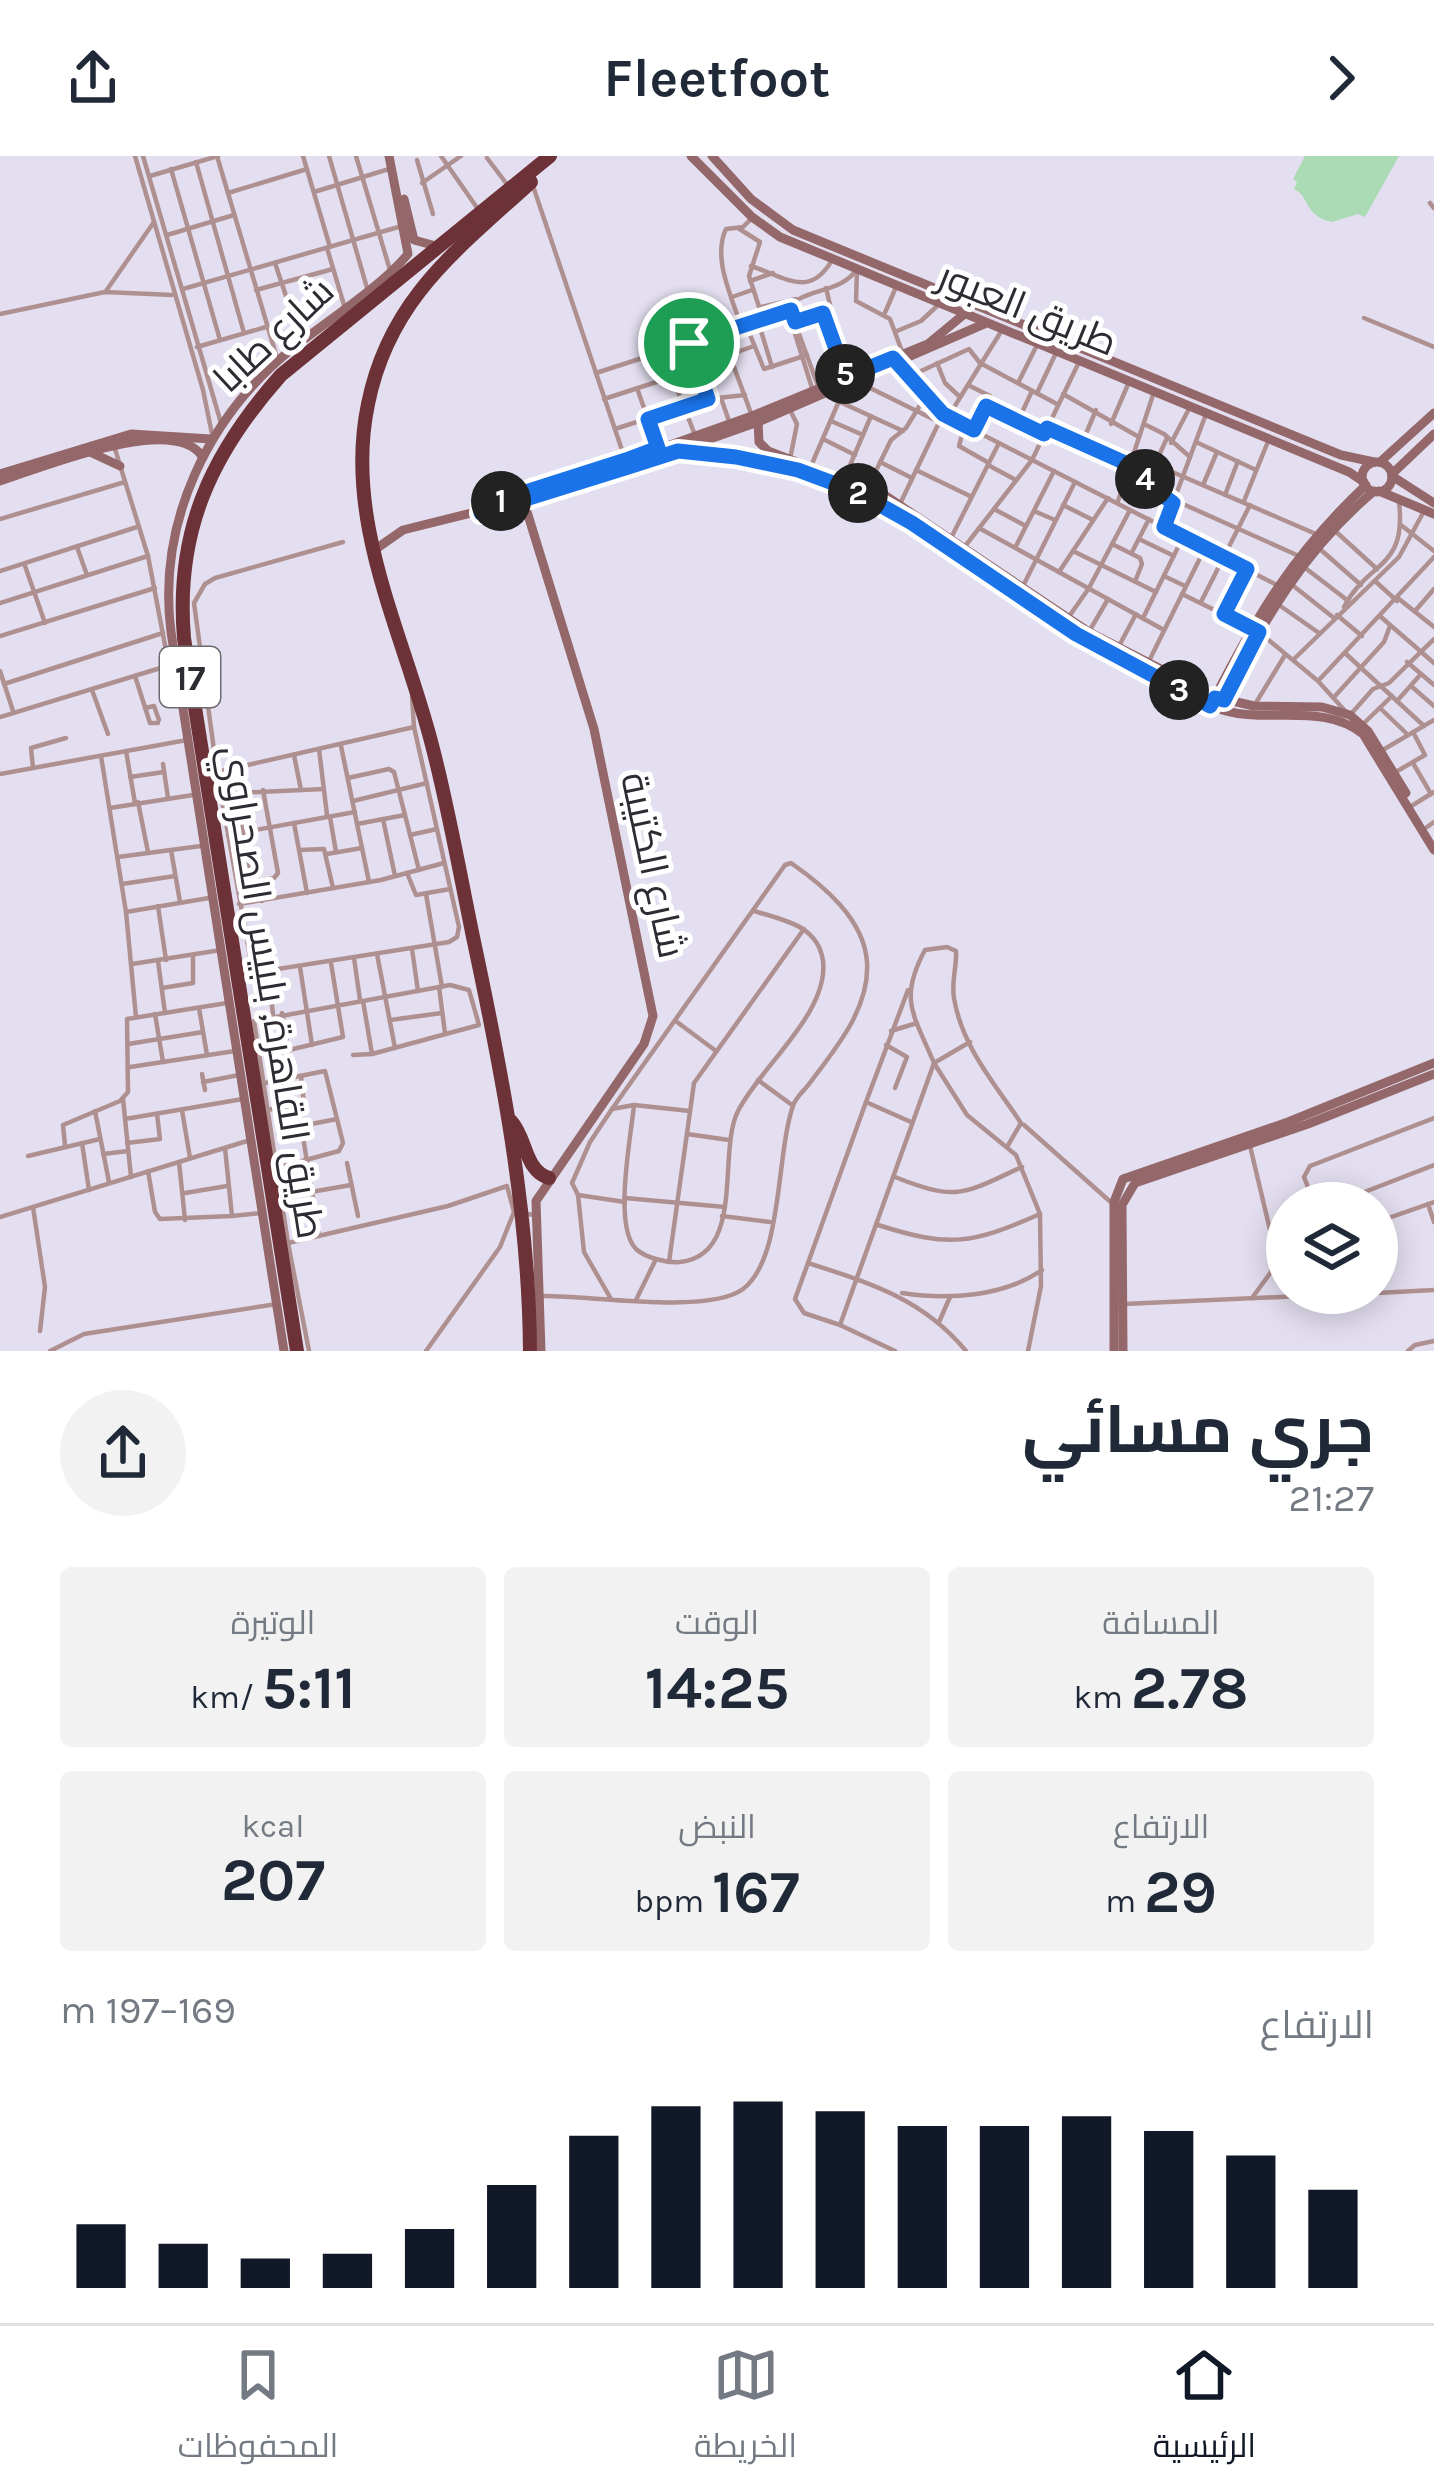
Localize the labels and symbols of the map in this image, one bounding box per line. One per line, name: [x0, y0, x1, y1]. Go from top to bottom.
street label: طريق العبور: [930, 252, 1124, 366]
street label: شارع طابا: [204, 268, 345, 404]
pin: [638, 292, 740, 394]
pin: 5: [815, 344, 875, 404]
pin: 4: [1115, 449, 1175, 509]
pin: 2: [828, 463, 888, 523]
pin: 1: [471, 471, 531, 531]
road number: 17: [160, 647, 220, 707]
pin: 3: [1149, 660, 1209, 720]
street label: طريق القاهرة, بلبيس الصحراوي: [203, 742, 334, 1243]
street label: شارع الكتيبة: [608, 768, 695, 963]

